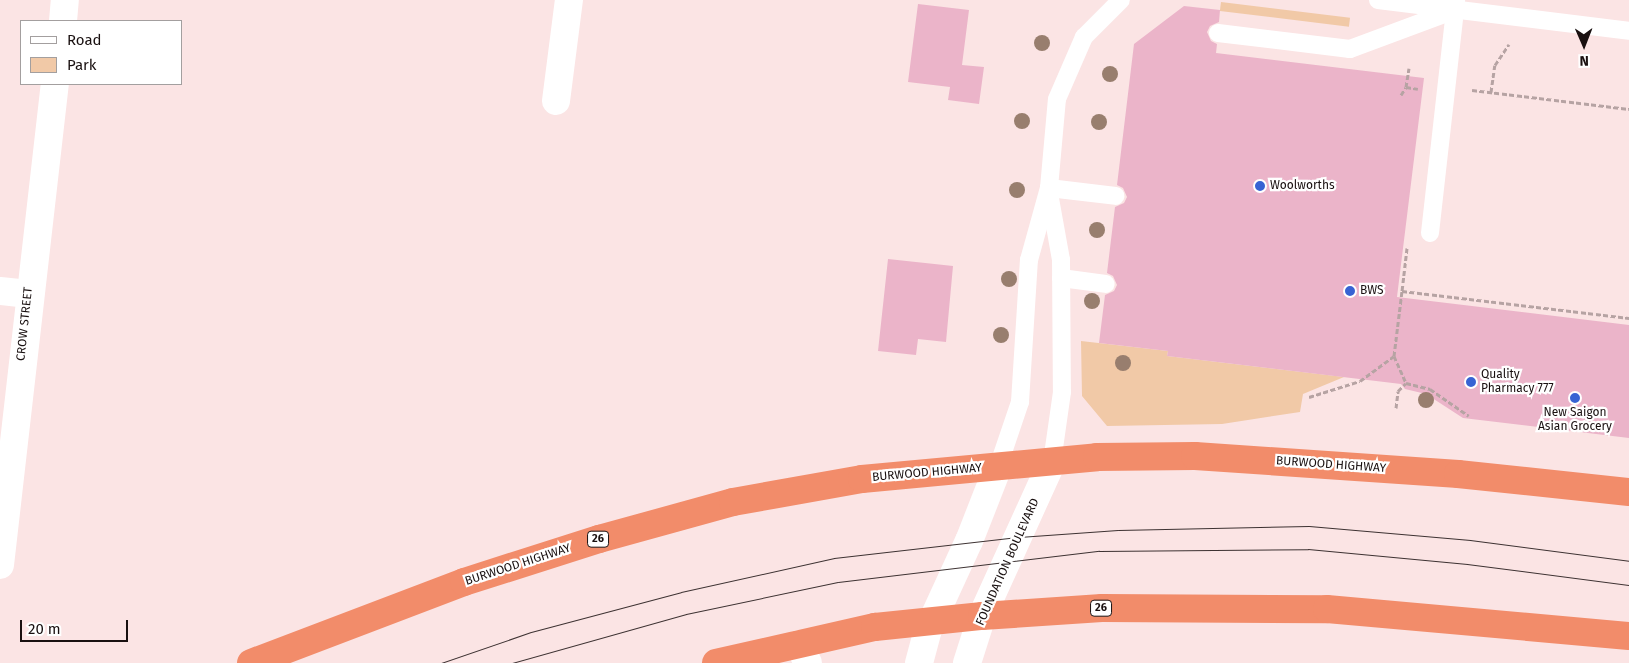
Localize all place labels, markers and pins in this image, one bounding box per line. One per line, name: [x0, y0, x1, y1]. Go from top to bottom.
place label: Woolworths: [1270, 179, 1335, 193]
marker: Woolworths: [1254, 180, 1266, 192]
place label: BWS: [1360, 284, 1384, 298]
marker: BWS: [1344, 285, 1356, 297]
place label: Quality Pharmacy 777: [1481, 368, 1554, 396]
marker: Quality Pharmacy 777: [1465, 376, 1477, 388]
marker: New Saigon Asian Grocery: [1569, 392, 1581, 404]
place label: New Saigon Asian Grocery: [1538, 406, 1612, 434]

